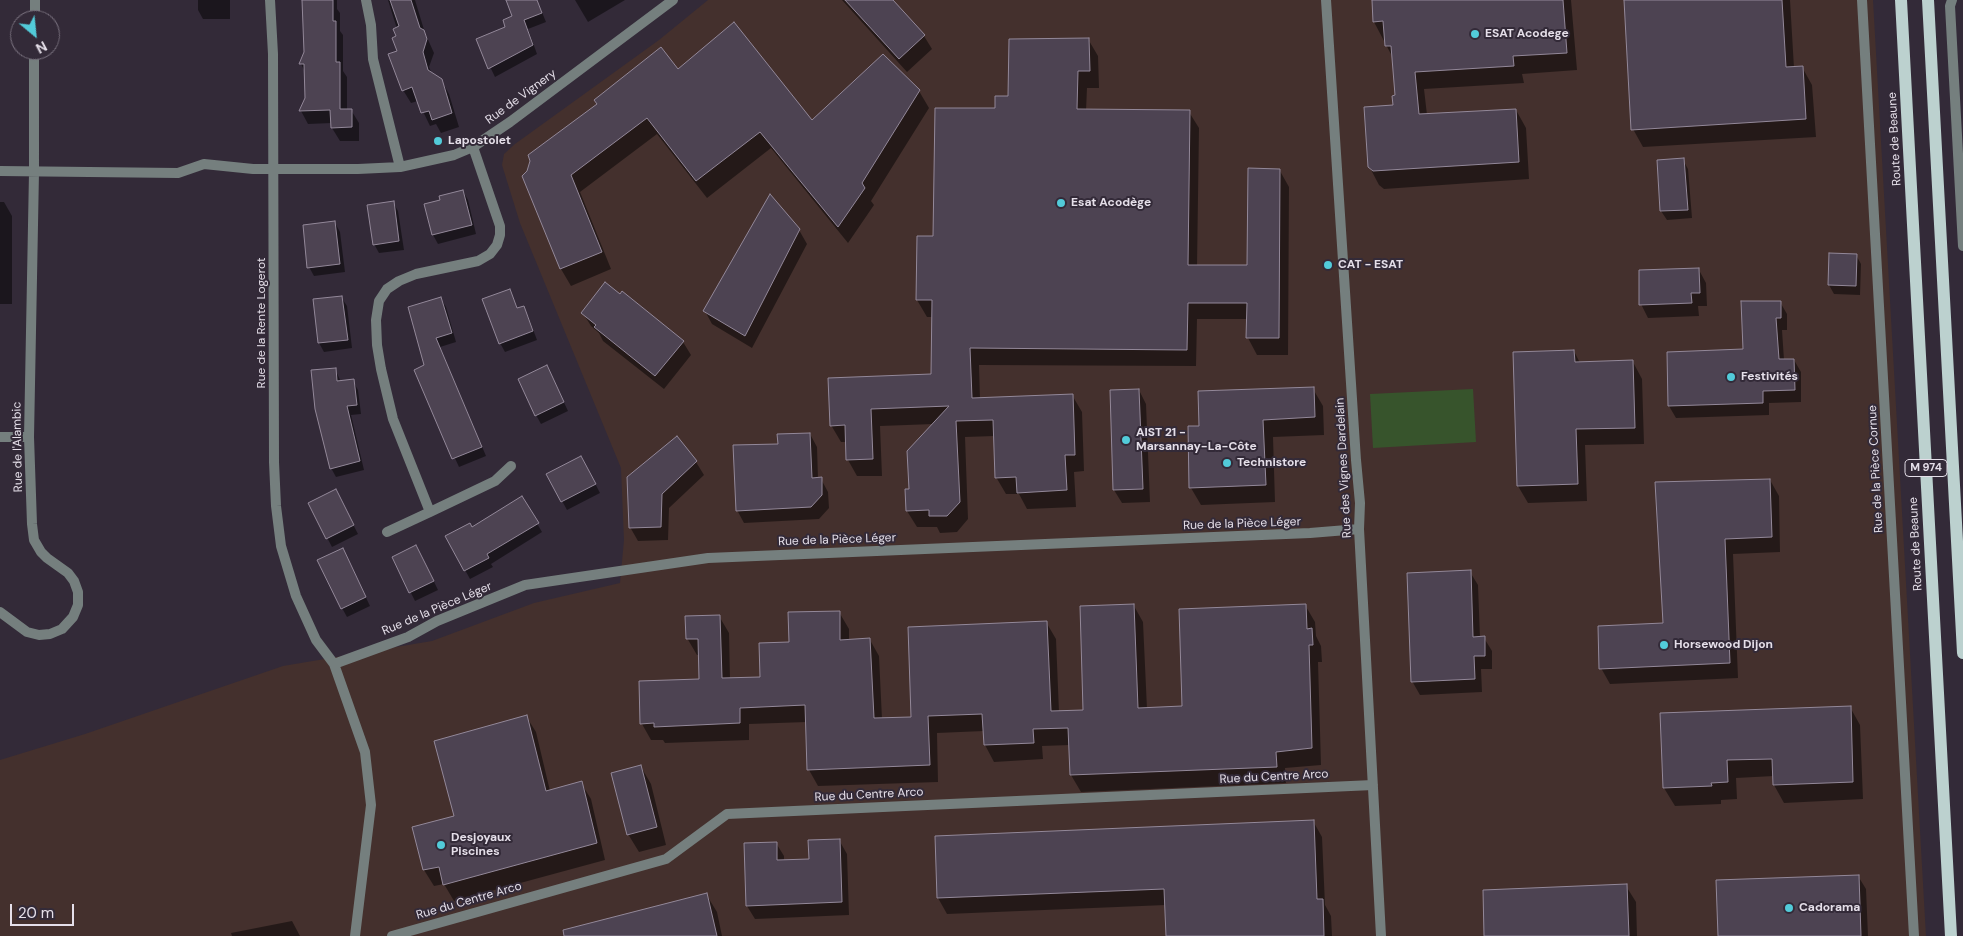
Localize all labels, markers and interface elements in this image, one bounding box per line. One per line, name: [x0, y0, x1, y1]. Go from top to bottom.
north arrow: [10, 10, 60, 60]
place label: ESAT Acodege: [1485, 27, 1569, 41]
marker: ESAT Acodege: [1469, 28, 1481, 40]
text: N: [33, 37, 50, 58]
street label: Rue de Vignery: [483, 66, 559, 128]
street label: Route de Beaune: [1885, 92, 1905, 186]
place label: Lapostolet: [448, 134, 511, 148]
marker: Lapostolet: [432, 135, 444, 147]
place label: Esat Acodège: [1071, 196, 1151, 210]
marker: Esat Acodège: [1055, 197, 1067, 209]
street label: Rue de la Rente Logerot: [255, 258, 269, 388]
place label: CAT - ESAT: [1338, 258, 1403, 272]
marker: CAT - ESAT: [1322, 259, 1334, 271]
place label: Festivités: [1741, 370, 1798, 384]
marker: Festivités: [1725, 371, 1737, 383]
street label: Rue des Vignes Dardelain: [1333, 398, 1355, 538]
street label: Rue de l'Alambic: [10, 402, 26, 492]
street label: Rue de la Pièce Cornue: [1865, 405, 1887, 533]
place label: AIST 21 - Marsannay-La-Côte: [1136, 426, 1257, 454]
marker: AIST 21 - Marsannay-La-Côte: [1120, 434, 1132, 446]
place label: Technistore: [1237, 456, 1306, 470]
marker: Technistore: [1221, 457, 1233, 469]
road number: M 974: [1905, 459, 1947, 476]
street label: Route de Beaune: [1906, 497, 1926, 591]
street label: Rue de la Pièce Léger: [1183, 515, 1301, 533]
street label: Rue de la Pièce Léger: [778, 531, 896, 549]
street label: Rue de la Pièce Léger: [380, 579, 494, 639]
place label: Horsewood Dijon: [1674, 638, 1773, 652]
marker: Horsewood Dijon: [1658, 639, 1670, 651]
street label: Rue du Centre Arco: [1219, 767, 1329, 787]
street label: Rue du Centre Arco: [814, 785, 924, 805]
place label: Desjoyaux Piscines: [451, 831, 511, 859]
marker: Desjoyaux Piscines: [435, 839, 447, 851]
street label: Rue du Centre Arco: [415, 879, 523, 923]
scale bar: [12, 894, 76, 926]
place label: Cadorama: [1799, 901, 1860, 915]
marker: Cadorama: [1783, 902, 1795, 914]
text: 20 m: [18, 903, 54, 923]

